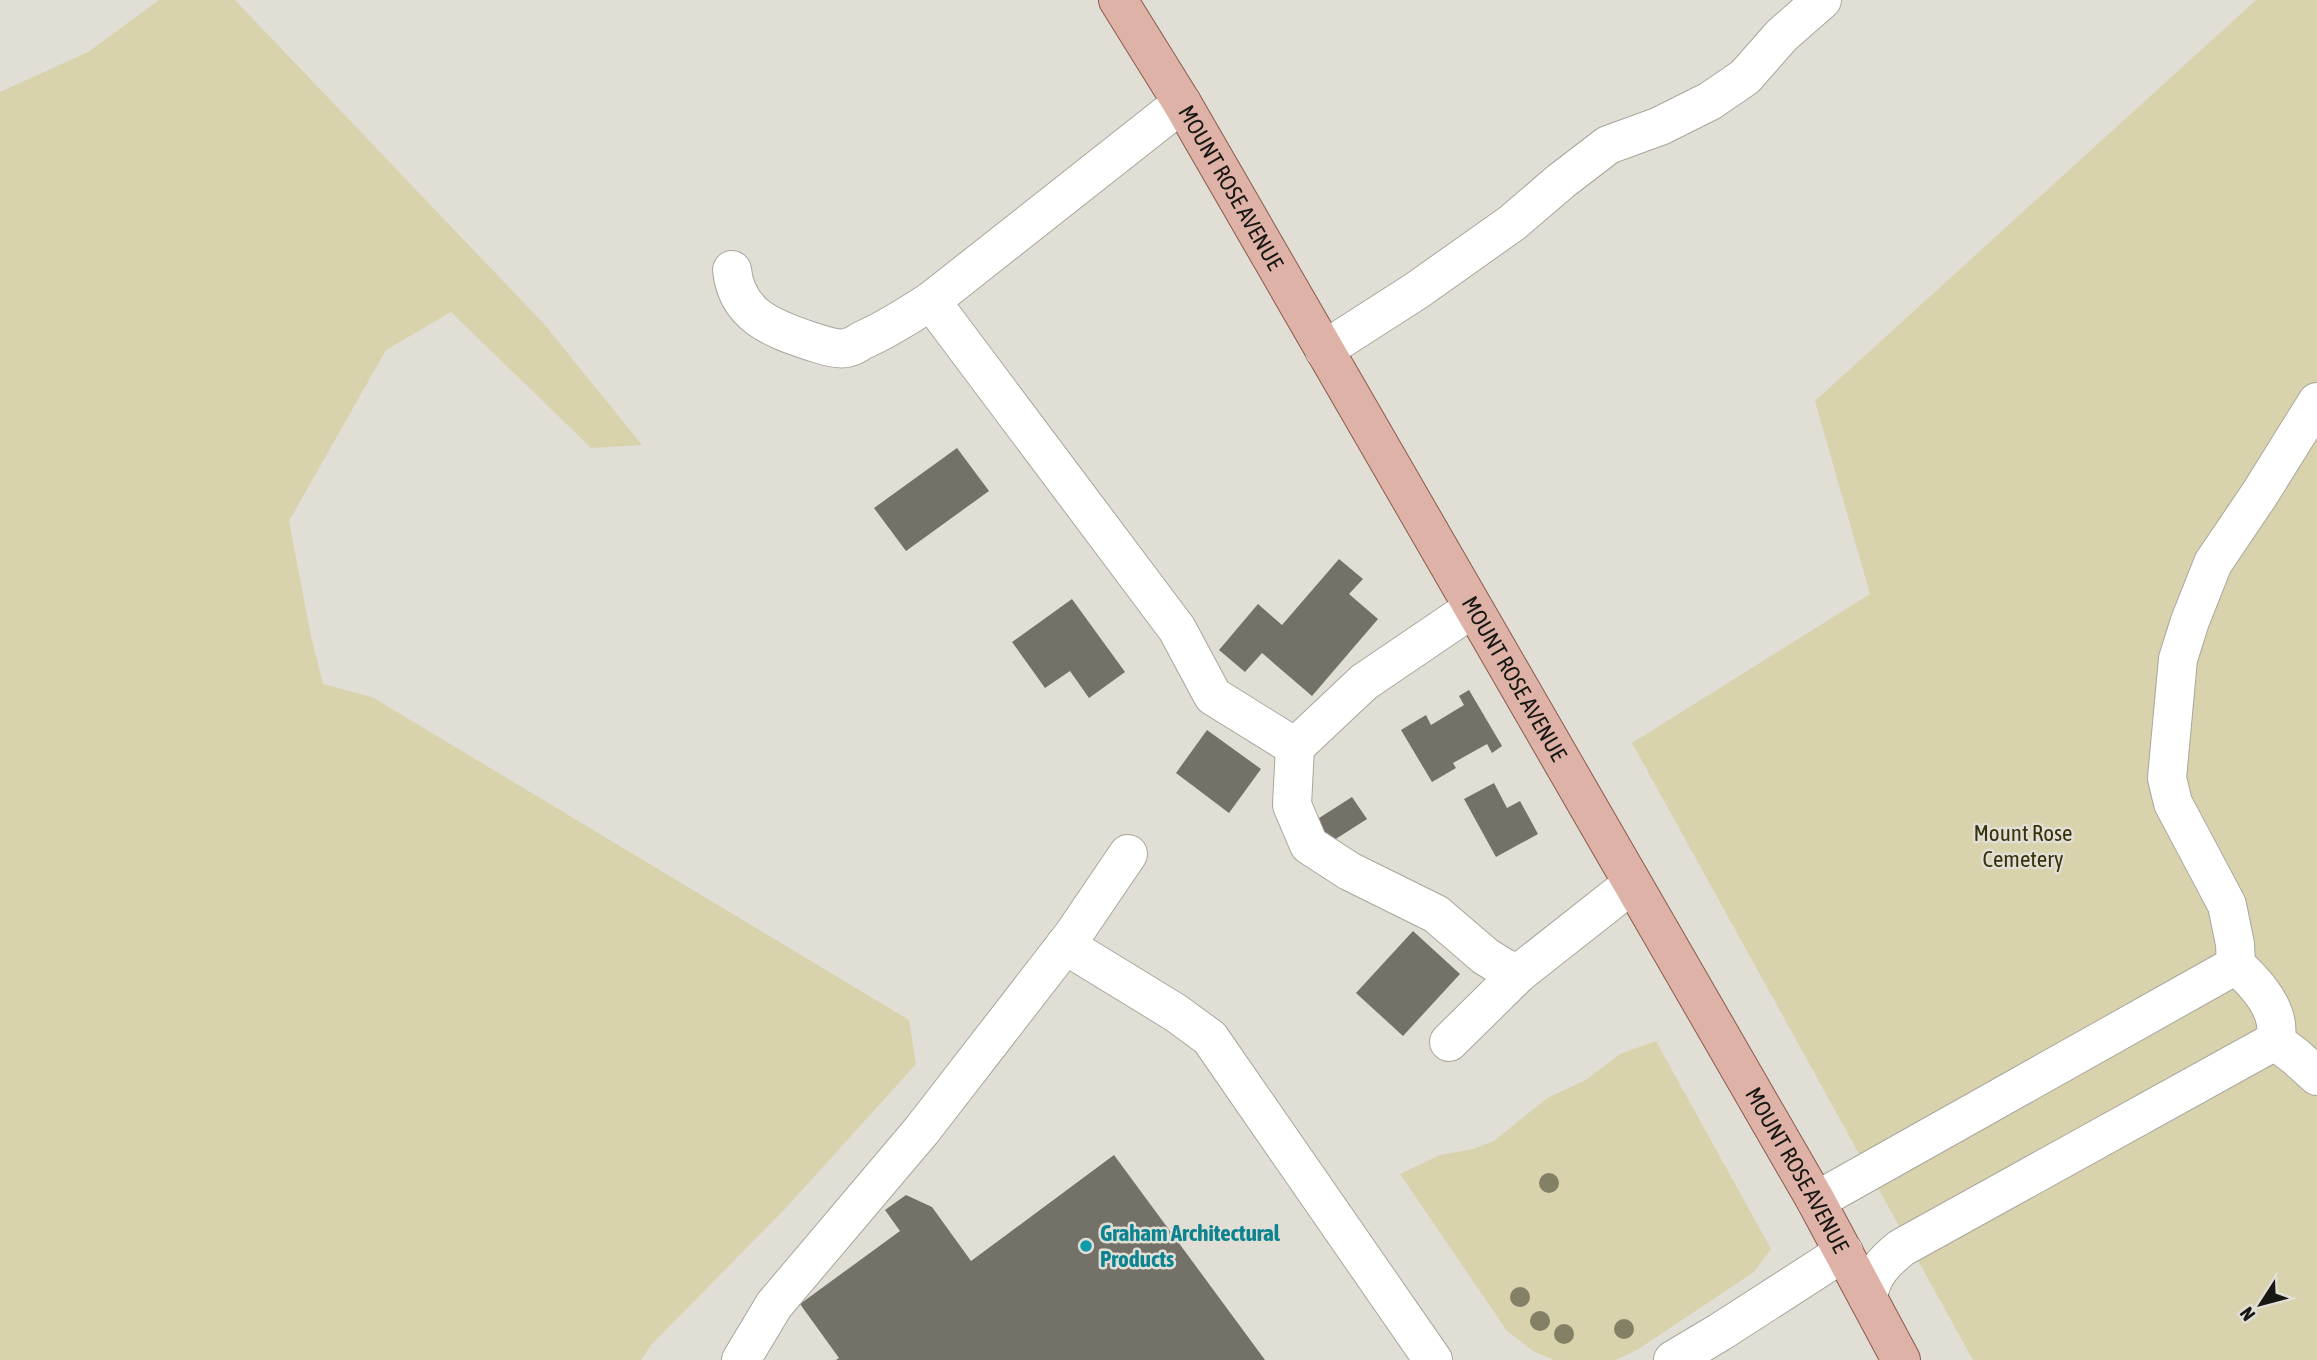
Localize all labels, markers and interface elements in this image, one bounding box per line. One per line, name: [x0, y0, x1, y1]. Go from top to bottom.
street label: MOUNT ROSE AVENUE: [1173, 101, 1289, 275]
street label: MOUNT ROSE AVENUE: [1457, 592, 1572, 766]
park label: Mount Rose Cemetery: [1973, 820, 2073, 872]
street label: MOUNT ROSE AVENUE: [1740, 1083, 1854, 1257]
place label: Graham Architectural Products: [1100, 1220, 1281, 1272]
marker: Graham Architectural Products: [1078, 1238, 1094, 1254]
north arrow: [2226, 1269, 2296, 1339]
text: N: [2235, 1303, 2259, 1325]

